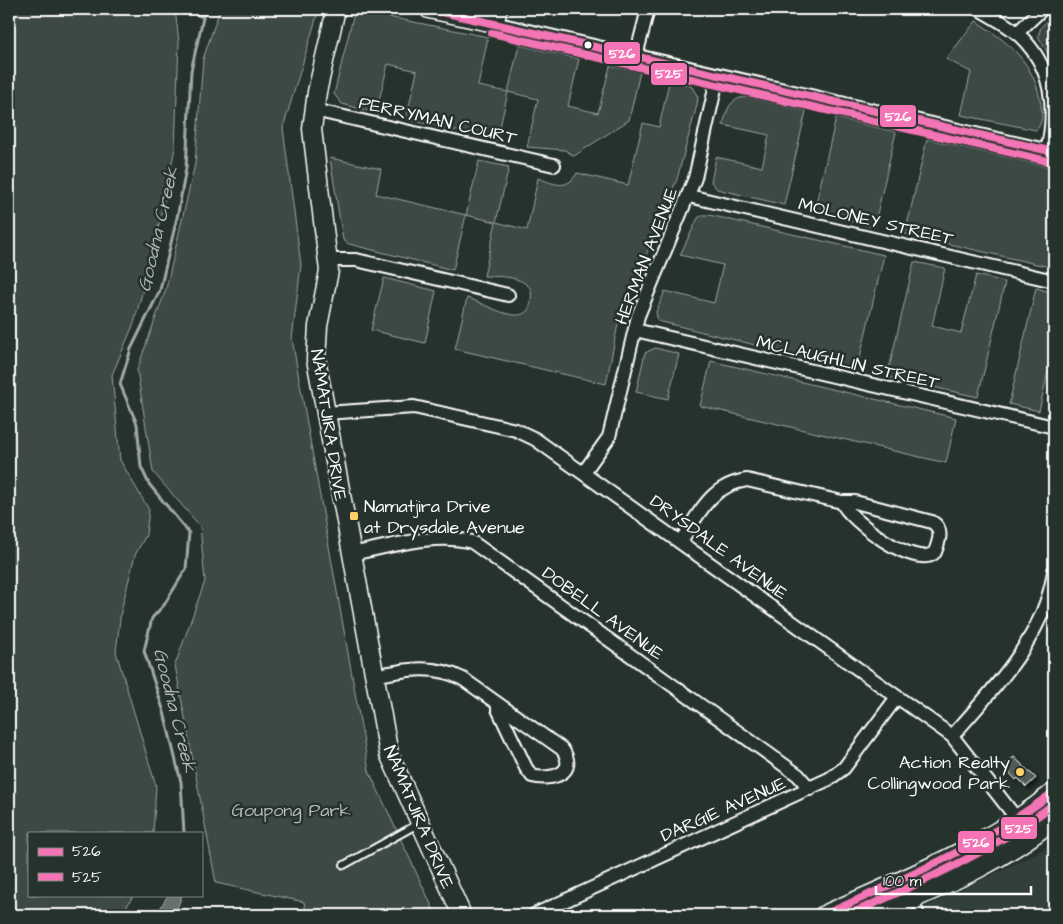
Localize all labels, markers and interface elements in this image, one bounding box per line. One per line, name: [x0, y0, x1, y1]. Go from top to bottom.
unlabelled marker: [583, 40, 593, 50]
line badge: 526: [603, 41, 641, 65]
text: 526: [609, 44, 636, 64]
line badge: 525: [650, 62, 688, 86]
text: 525: [655, 64, 684, 84]
street label: PERRYMAN COURT: [357, 90, 520, 151]
line badge: 526: [879, 104, 917, 128]
text: 526: [885, 107, 912, 127]
water label: Goodna Creek: [131, 164, 186, 294]
street label: HERMAN AVENUE: [609, 184, 684, 328]
street label: MOLONEY STREET: [796, 191, 957, 252]
street label: MCLAUGHLIN STREET: [754, 329, 943, 396]
street label: NAMATJIRA DRIVE: [304, 347, 353, 503]
street label: DRYSDALE AVENUE: [645, 489, 793, 606]
place label: Namatjira Drive at Drysdale Avenue: [364, 494, 525, 541]
marker: Namatjira Drive at Drysdale Avenue: [348, 510, 360, 522]
street label: DOBELL AVENUE: [537, 561, 669, 666]
water label: Goodna Creek: [146, 645, 203, 776]
street label: NAMATJIRA DRIVE: [377, 742, 460, 893]
place label: Action Realty Collingwood Park: [868, 750, 1010, 797]
marker: Action Realty Collingwood Park: [1014, 766, 1026, 778]
street label: DARGIE AVENUE: [657, 771, 790, 848]
park label: Goupong Park: [232, 798, 351, 824]
line badge: 525: [1000, 816, 1038, 840]
text: 525: [1005, 819, 1034, 839]
line badge: 526: [957, 830, 995, 854]
legend: [28, 832, 202, 896]
text: 526: [963, 833, 990, 853]
text: 526: [72, 841, 101, 862]
scale bar: [876, 864, 1030, 896]
text: 525: [72, 867, 102, 888]
text: 100 m: [883, 871, 922, 892]

